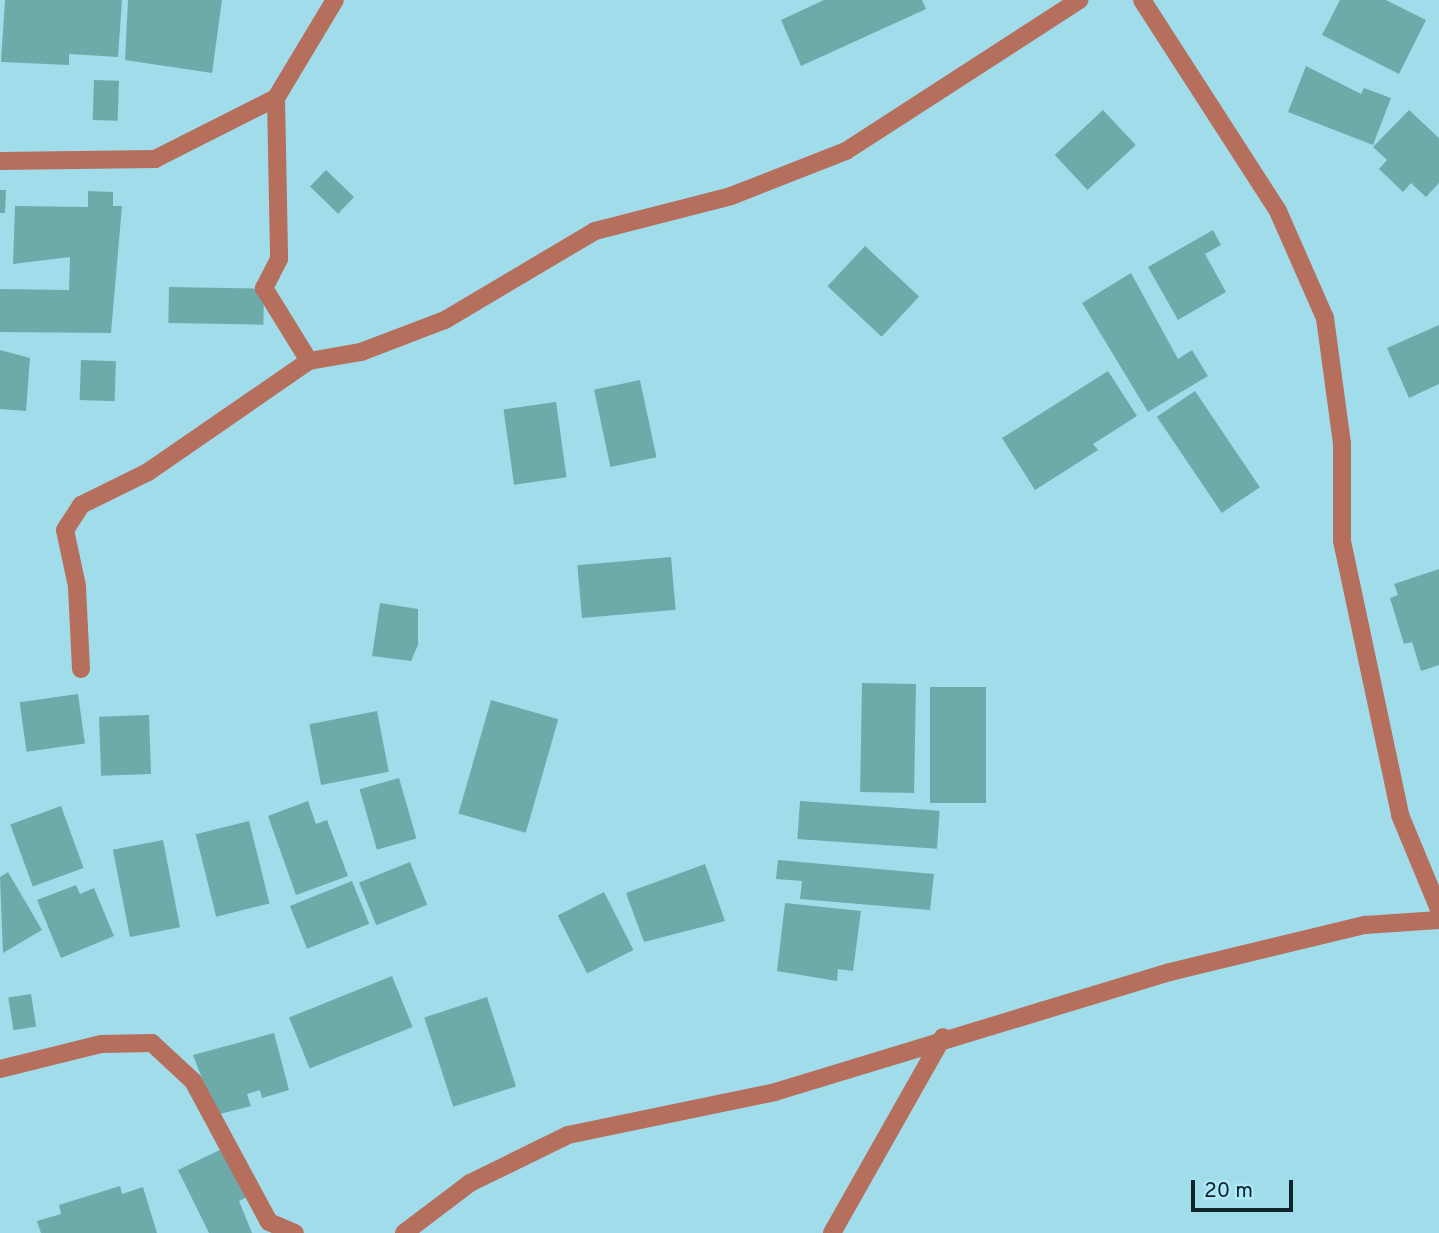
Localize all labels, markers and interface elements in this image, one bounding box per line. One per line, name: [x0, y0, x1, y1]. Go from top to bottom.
scale bar: [1194, 1166, 1296, 1210]
text: 20 m: [1204, 1178, 1253, 1205]

